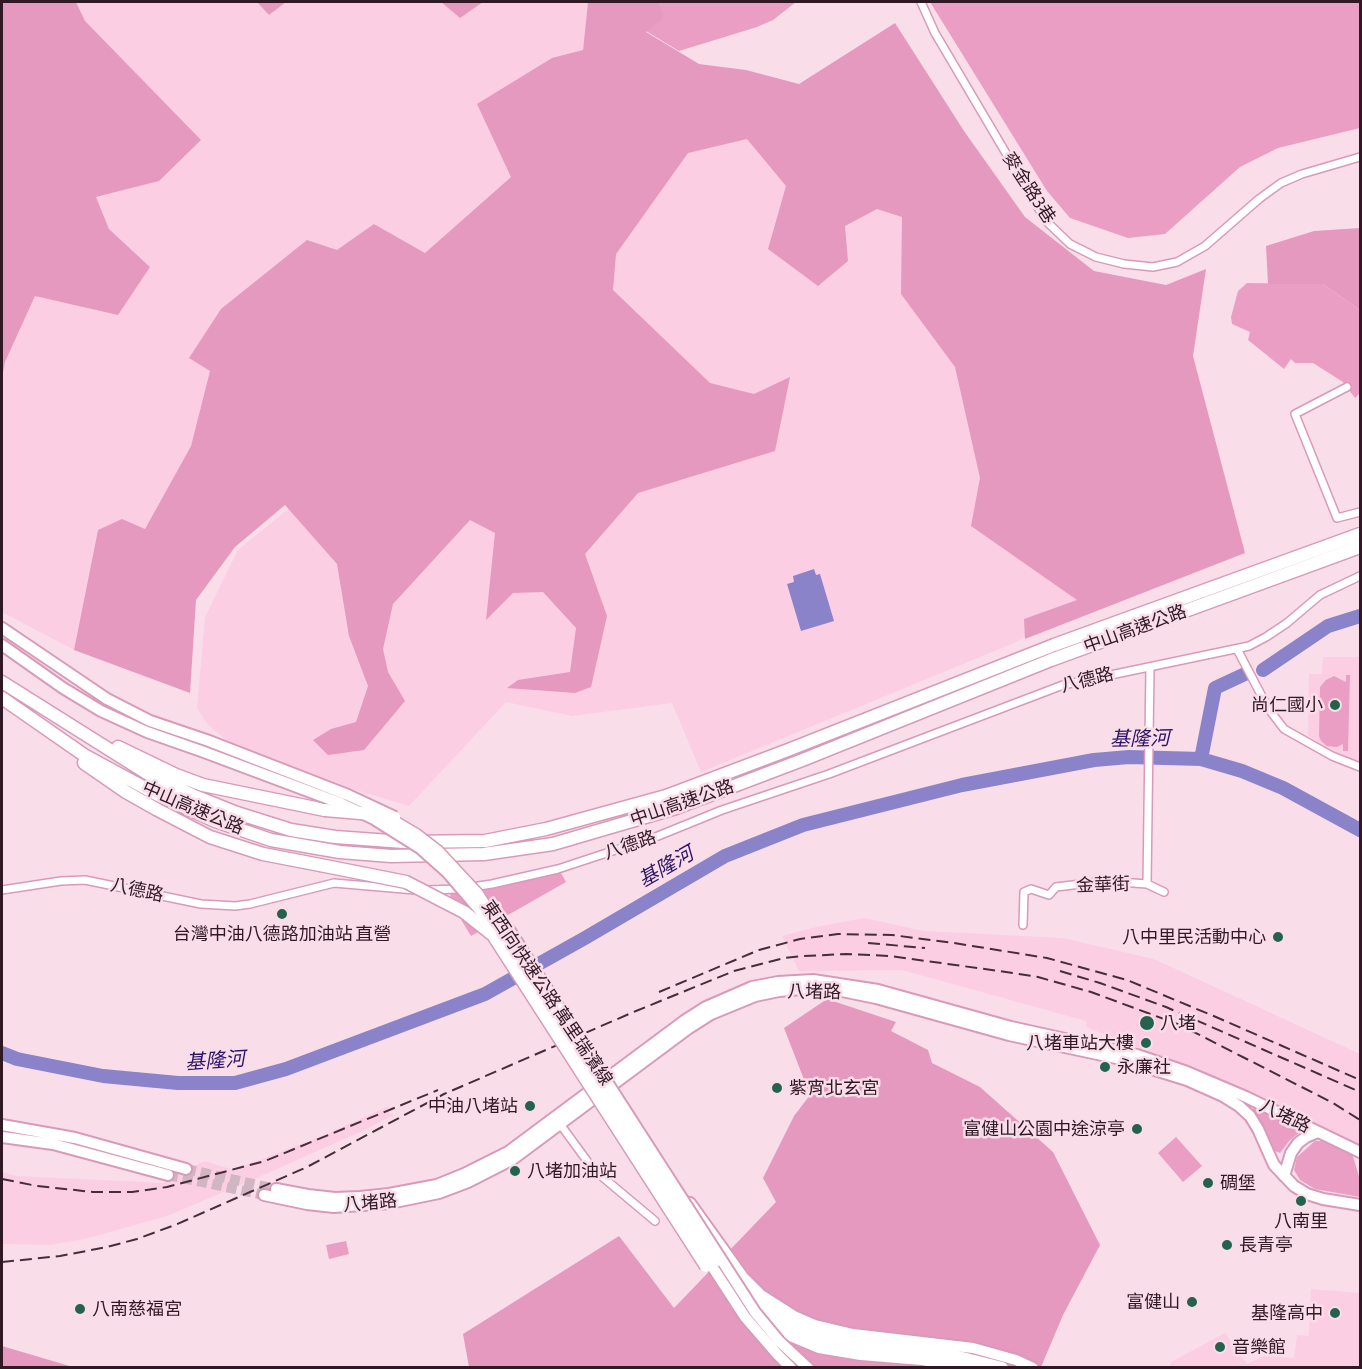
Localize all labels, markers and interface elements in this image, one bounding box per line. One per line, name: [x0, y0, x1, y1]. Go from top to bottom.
street label: 麥金路3巷: [998, 148, 1060, 228]
street label: 中山高速公路: [1081, 600, 1189, 658]
street label: 八德路: [1058, 663, 1116, 697]
place label: 尚仁國小: [1251, 694, 1323, 716]
marker: 尚仁國小: [1328, 698, 1342, 712]
water label: 基隆河: [1110, 726, 1170, 752]
street label: 中山高速公路: [627, 775, 737, 831]
street label: 中山高速公路: [139, 777, 247, 839]
street label: 八德路: [601, 826, 659, 864]
water label: 基隆河: [634, 842, 698, 892]
street label: 金華街: [1076, 873, 1130, 897]
street label: 八德路: [108, 874, 166, 906]
street label: 東西向快速公路 萬里瑞濱線: [477, 896, 617, 1090]
marker: 台灣中油八德路加油站 直營: [275, 907, 289, 921]
place label: 台灣中油八德路加油站 直營: [173, 923, 391, 945]
place label: 八中里民活動中心: [1122, 926, 1266, 948]
marker: 八中里民活動中心: [1271, 930, 1285, 944]
street label: 八堵路: [787, 981, 841, 1003]
place label: 八堵: [1160, 1012, 1196, 1034]
marker: 八堵: [1138, 1014, 1156, 1032]
place label: 八堵車站大樓: [1026, 1032, 1134, 1054]
marker: 八堵車站大樓: [1139, 1036, 1153, 1050]
water label: 基隆河: [184, 1047, 246, 1075]
place label: 永廉社: [1117, 1056, 1171, 1078]
marker: 永廉社: [1098, 1060, 1112, 1074]
place label: 紫宵北玄宮: [789, 1077, 879, 1099]
marker: 紫宵北玄宮: [770, 1081, 784, 1095]
street label: 八堵路: [1256, 1094, 1314, 1138]
place label: 中油八堵站: [428, 1095, 518, 1117]
marker: 中油八堵站: [523, 1099, 537, 1113]
place label: 富健山公園中途涼亭: [963, 1118, 1125, 1140]
marker: 富健山公園中途涼亭: [1130, 1122, 1144, 1136]
place label: 八堵加油站: [527, 1160, 617, 1182]
marker: 八堵加油站: [508, 1164, 522, 1178]
place label: 碉堡: [1220, 1172, 1256, 1194]
marker: 碉堡: [1201, 1176, 1215, 1190]
street label: 八堵路: [342, 1190, 398, 1216]
marker: 八南里: [1294, 1194, 1308, 1208]
place label: 八南里: [1274, 1210, 1328, 1232]
place label: 長青亭: [1239, 1234, 1293, 1256]
marker: 長青亭: [1220, 1238, 1234, 1252]
place label: 富健山: [1126, 1291, 1180, 1313]
marker: 富健山: [1185, 1295, 1199, 1309]
place label: 八南慈福宮: [92, 1298, 182, 1320]
marker: 八南慈福宮: [73, 1302, 87, 1316]
place label: 基隆高中: [1251, 1302, 1323, 1324]
marker: 基隆高中: [1328, 1306, 1342, 1320]
place label: 音樂館: [1232, 1336, 1286, 1358]
marker: 音樂館: [1213, 1340, 1227, 1354]

